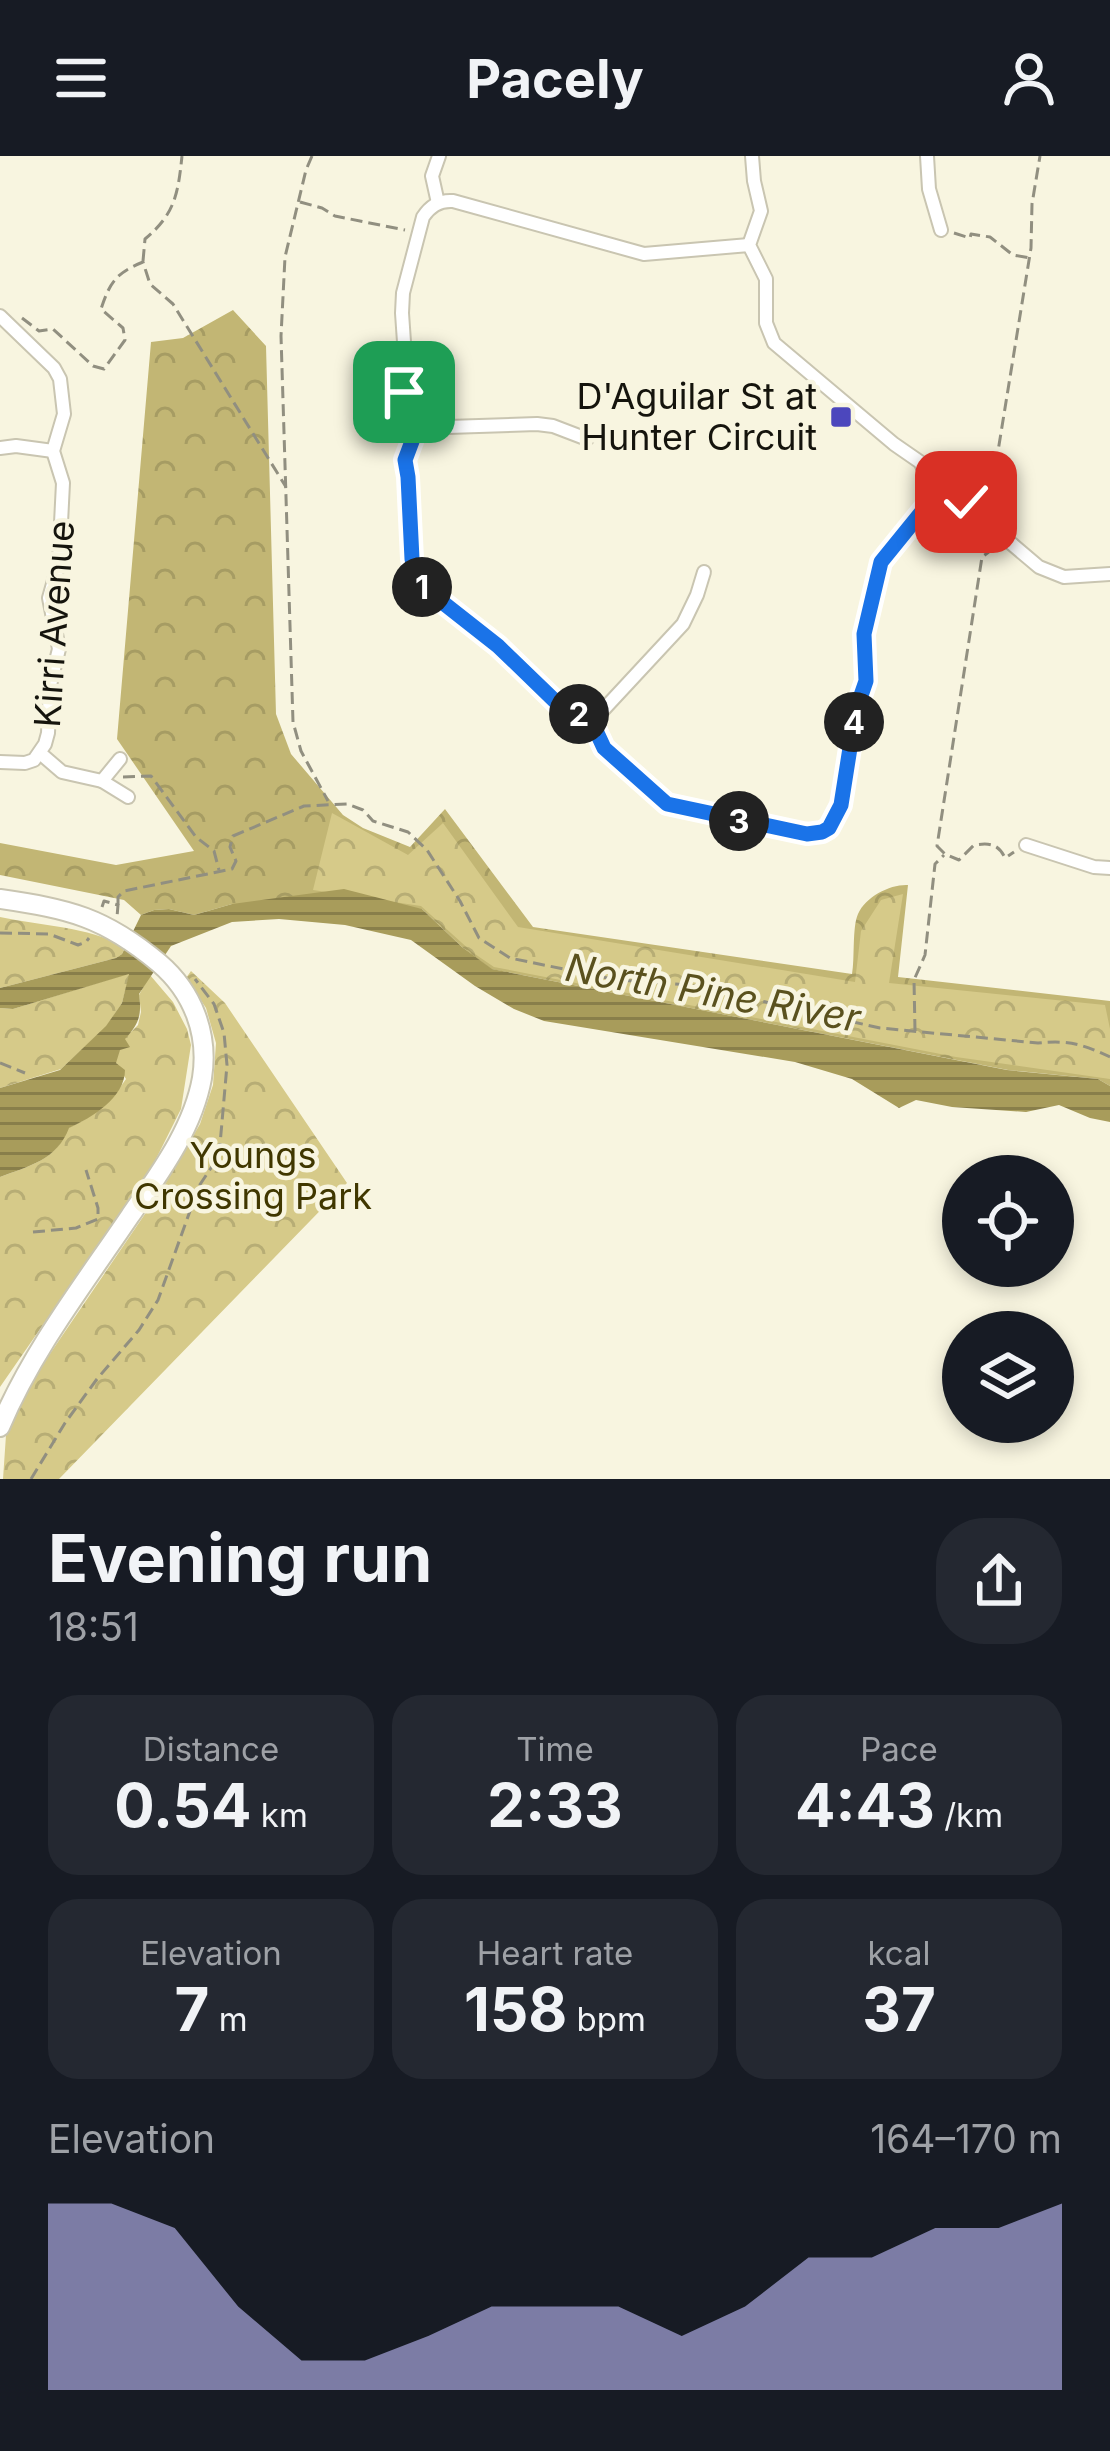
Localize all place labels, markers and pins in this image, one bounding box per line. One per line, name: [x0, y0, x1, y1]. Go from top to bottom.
pin: [353, 341, 455, 443]
place label: D'Aguilar St at Hunter Circuit: [577, 374, 817, 459]
marker: D'Aguilar St at Hunter Circuit: [828, 404, 854, 430]
pin: [915, 451, 1017, 553]
pin: 1: [392, 557, 452, 617]
pin: 2: [549, 684, 609, 744]
pin: 4: [824, 692, 884, 752]
pin: 3: [709, 791, 769, 851]

